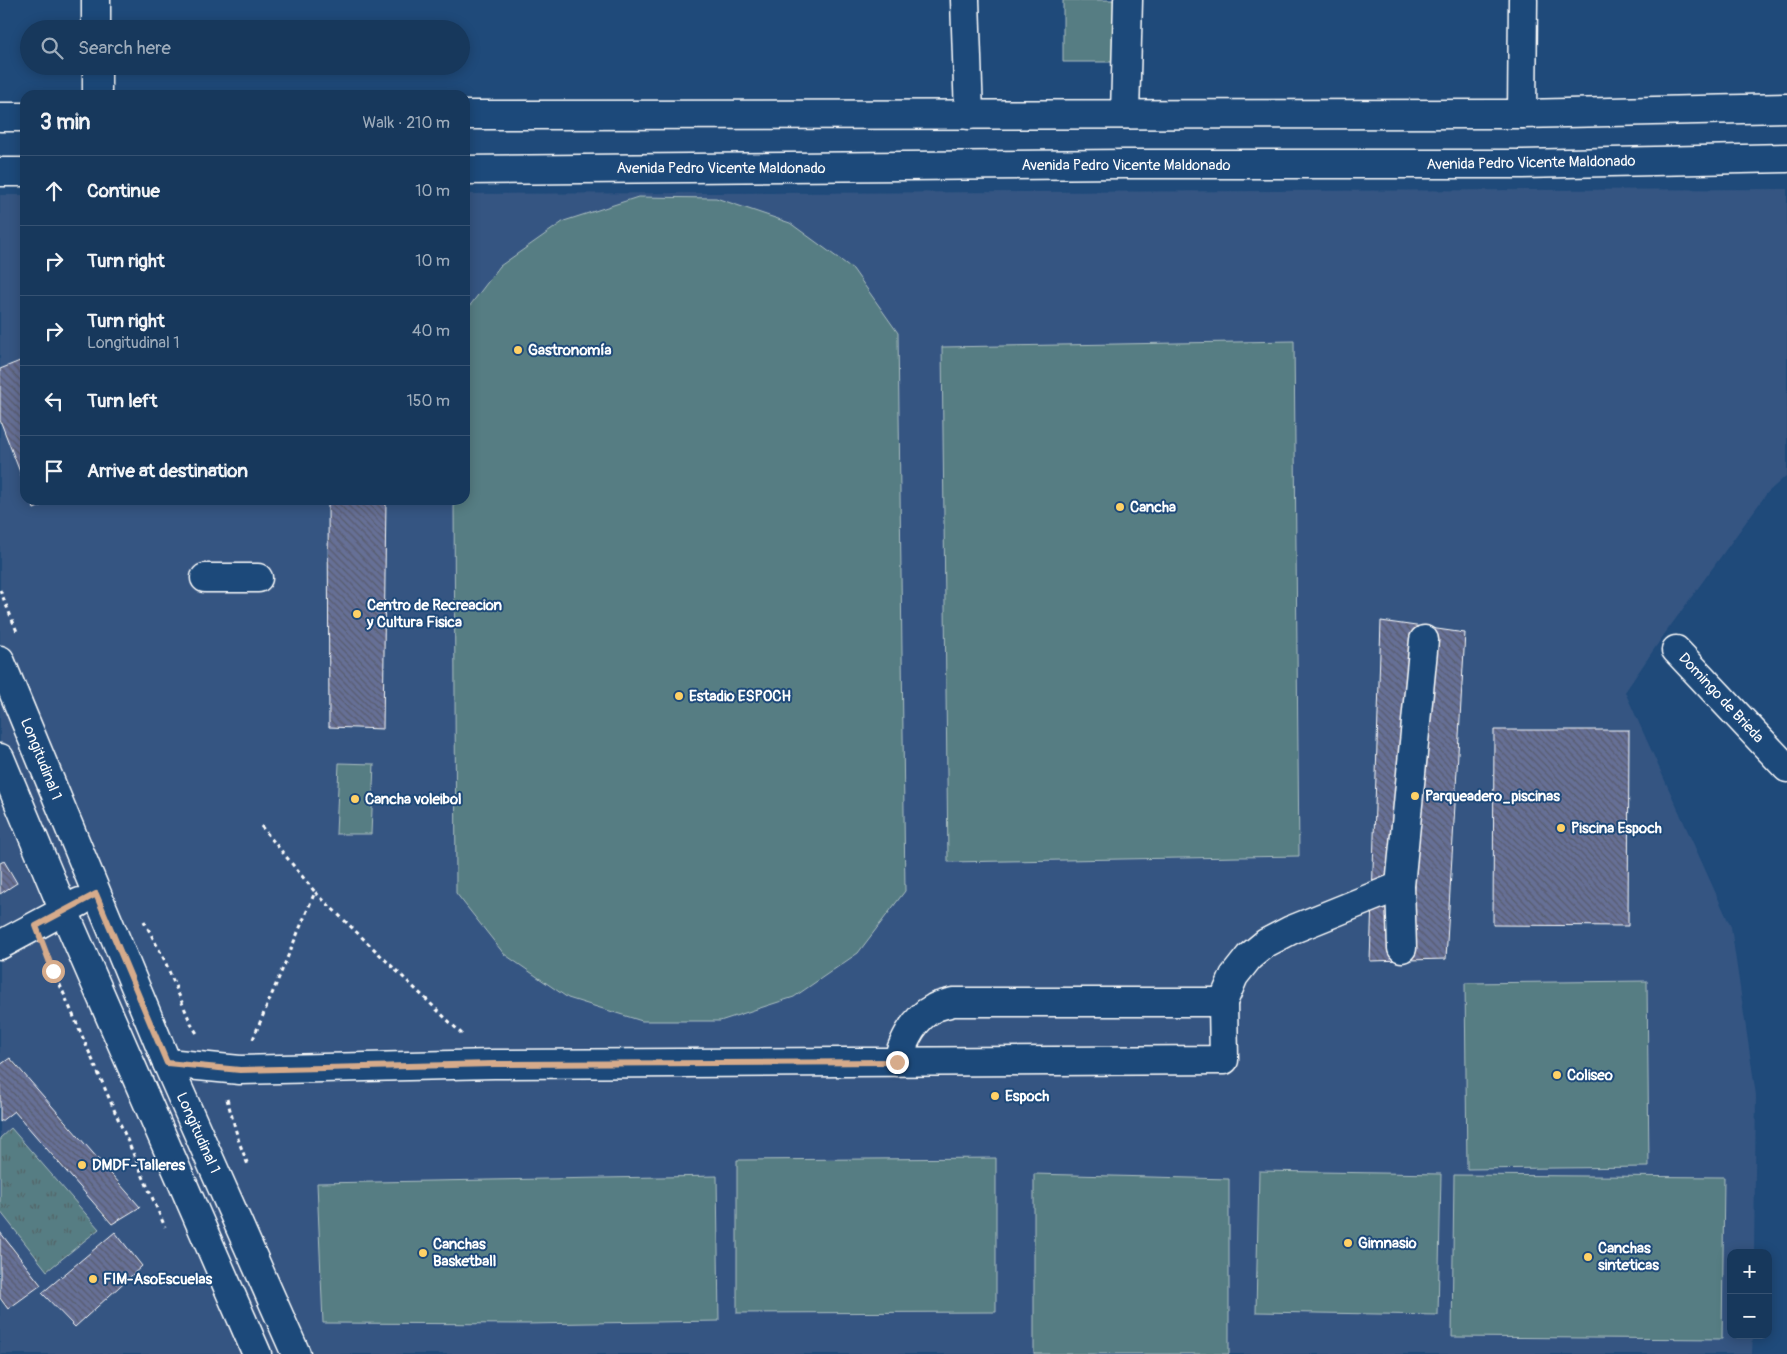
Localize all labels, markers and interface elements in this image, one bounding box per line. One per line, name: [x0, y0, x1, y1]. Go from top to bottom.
search box: [20, 20, 470, 75]
icon: search: [38, 34, 66, 62]
text: Search here: [78, 36, 171, 60]
text: 3 min: [40, 109, 90, 136]
text: Walk · 210 m: [362, 113, 450, 133]
street label: Avenida Pedro Vicente Maldonado: [1426, 152, 1636, 174]
street label: Avenida Pedro Vicente Maldonado: [1021, 156, 1231, 175]
street label: Avenida Pedro Vicente Maldonado: [616, 159, 826, 178]
icon: ahead: [40, 177, 68, 205]
text: Continue: [87, 179, 160, 203]
text: 10 m: [415, 181, 450, 201]
icon: right: [40, 247, 68, 275]
text: Turn right: [87, 249, 165, 273]
text: 10 m: [415, 251, 450, 271]
text: Turn right: [87, 309, 165, 333]
icon: right: [40, 317, 68, 345]
text: 40 m: [412, 321, 450, 341]
text: Longitudinal 1: [87, 333, 179, 353]
place label: Gastronomía: [528, 341, 612, 360]
marker: Gastronomía: [512, 344, 524, 356]
icon: left: [40, 387, 68, 415]
text: Turn left: [87, 389, 157, 413]
text: 150 m: [406, 391, 450, 411]
icon: arrive: [40, 457, 68, 485]
text: Arrive at destination: [87, 459, 248, 483]
place label: Cancha: [1130, 498, 1176, 517]
marker: Cancha: [1114, 501, 1126, 513]
place label: Centro de Recreacion y Cultura Fisica: [366, 596, 503, 632]
marker: Centro de Recreacion y Cultura Fisica: [351, 608, 363, 620]
street label: Domingo de Brieda: [1674, 649, 1768, 747]
place label: Estadio ESPOCH: [689, 687, 791, 706]
marker: Estadio ESPOCH: [673, 690, 685, 702]
street label: Longitudinal 1: [16, 715, 66, 803]
place label: Parqueadero_piscinas: [1425, 787, 1560, 806]
place label: Cancha voleibol: [365, 790, 462, 809]
marker: Parqueadero_piscinas: [1409, 790, 1421, 802]
marker: Cancha voleibol: [349, 793, 361, 805]
place label: Piscina Espoch: [1571, 819, 1662, 838]
marker: Piscina Espoch: [1555, 822, 1567, 834]
route start: [42, 960, 65, 983]
route end: [886, 1051, 909, 1074]
place label: Coliseo: [1567, 1066, 1613, 1085]
marker: Coliseo: [1551, 1069, 1563, 1081]
place label: Espoch: [1005, 1087, 1049, 1106]
street label: Longitudinal 1: [172, 1090, 224, 1176]
marker: Espoch: [989, 1090, 1001, 1102]
place label: DMDF-Talleres: [92, 1156, 185, 1175]
marker: DMDF-Talleres: [76, 1159, 88, 1171]
place label: Gimnasio: [1358, 1234, 1416, 1253]
place label: Canchas Basketball: [433, 1235, 496, 1271]
marker: Gimnasio: [1342, 1237, 1354, 1249]
place label: Canchas sinteticas: [1598, 1239, 1659, 1275]
marker: Canchas Basketball: [417, 1247, 429, 1259]
map controls: [1727, 1249, 1772, 1339]
button: +: [1727, 1249, 1772, 1294]
marker: Canchas sinteticas: [1582, 1251, 1594, 1263]
place label: FIM-AsoEscuelas: [103, 1270, 213, 1289]
marker: FIM-AsoEscuelas: [87, 1273, 99, 1285]
button: −: [1727, 1294, 1772, 1339]

